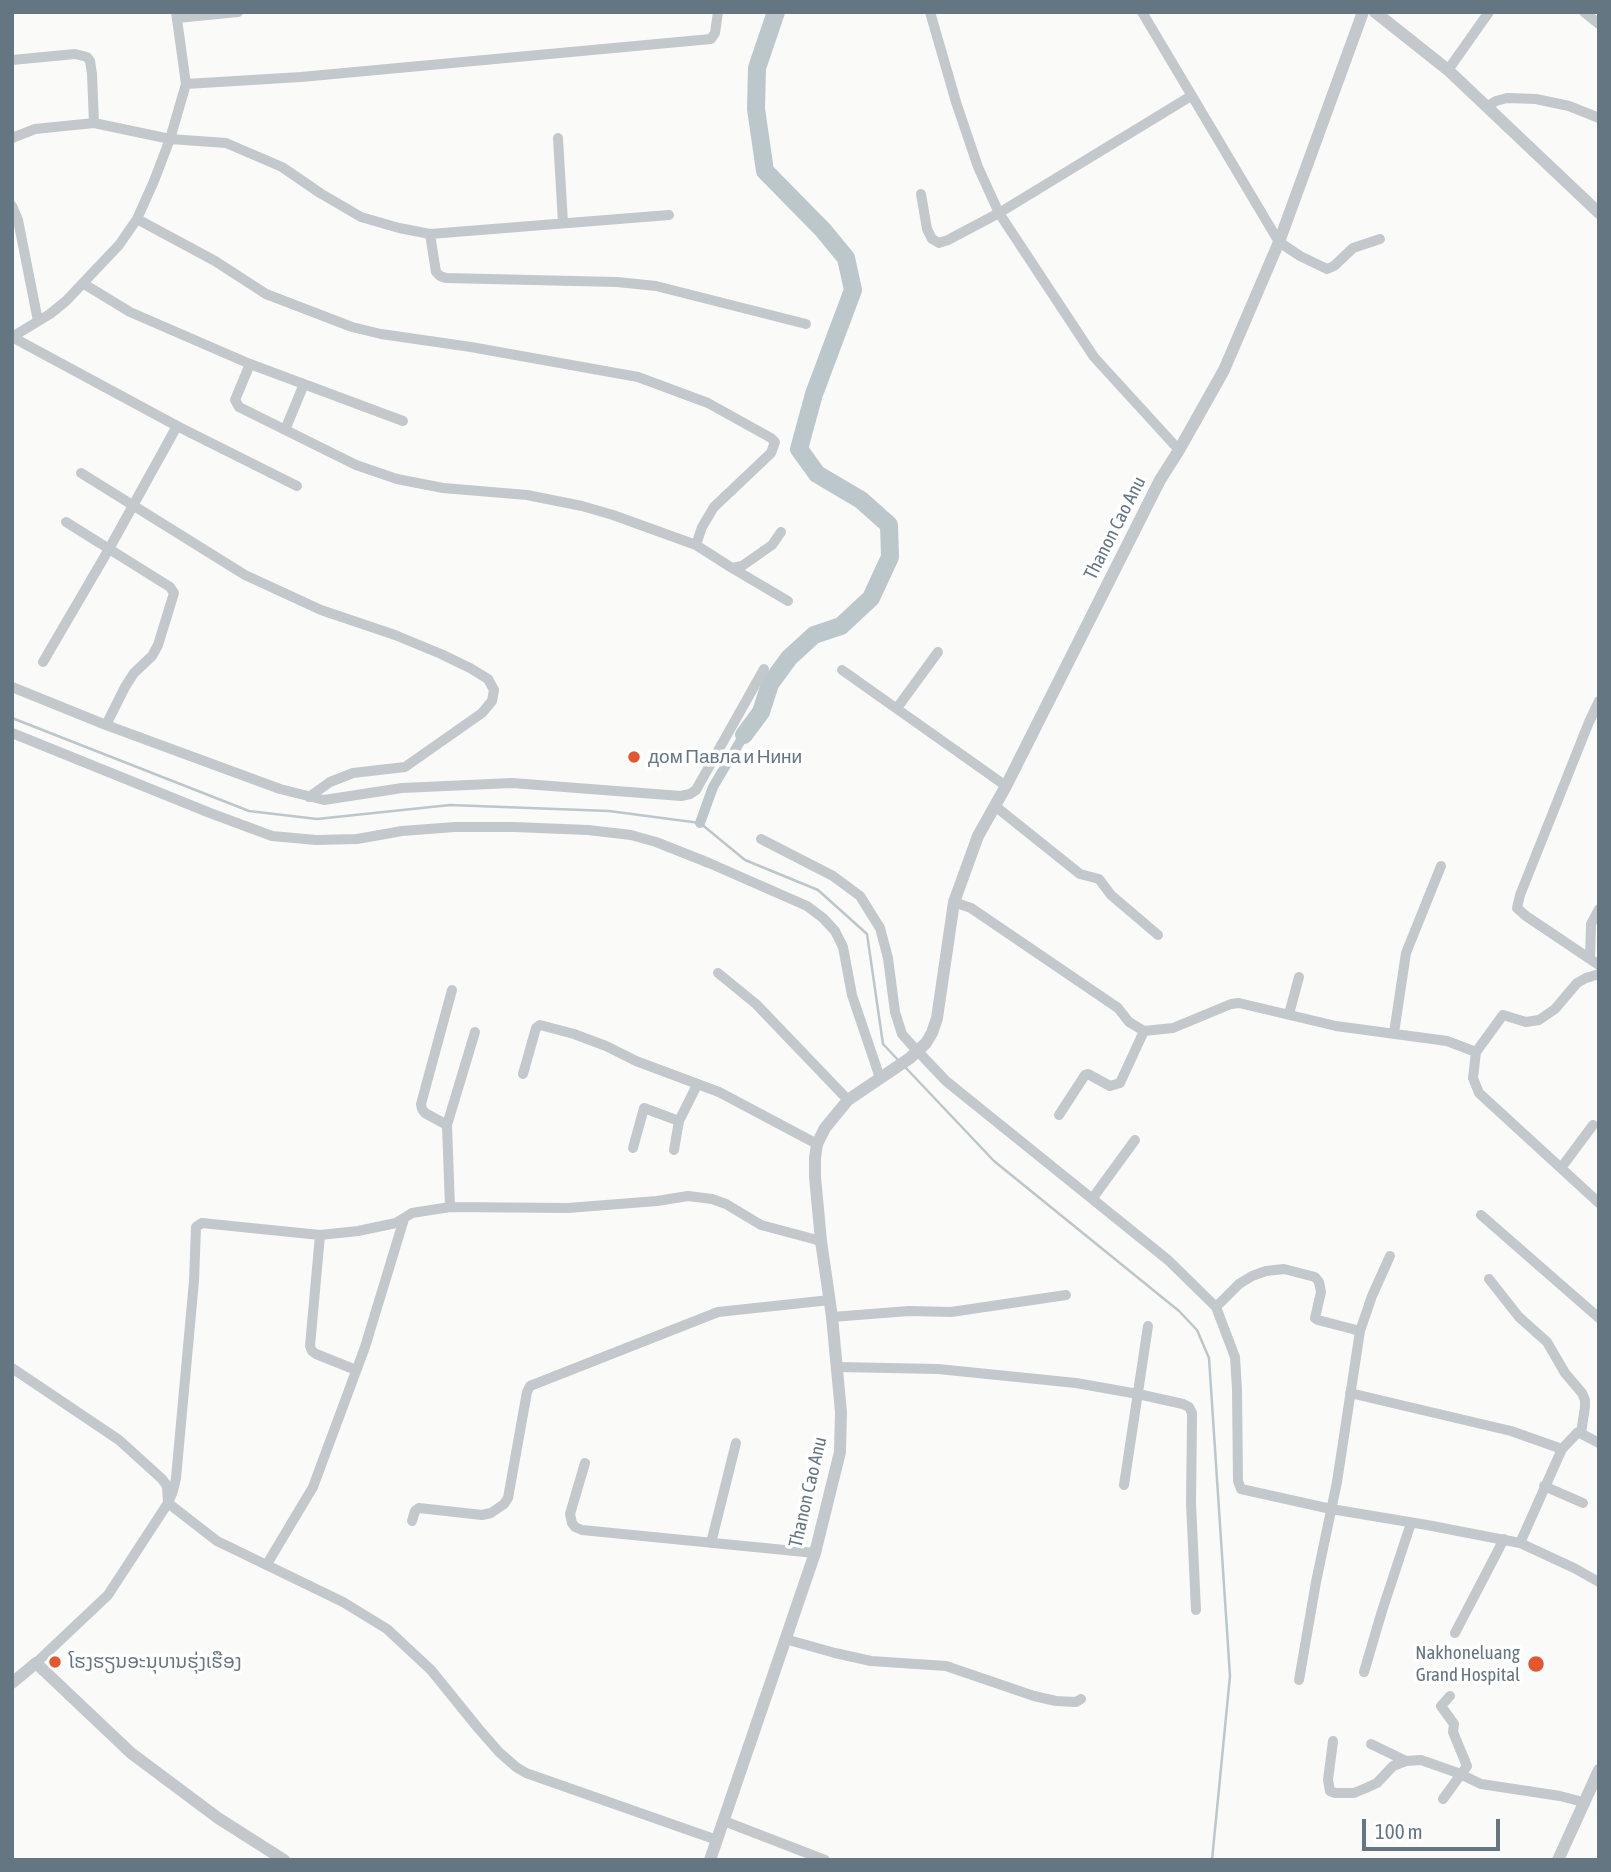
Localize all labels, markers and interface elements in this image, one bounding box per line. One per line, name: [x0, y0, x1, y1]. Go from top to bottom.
street label: Thanon Cao Anu: [1079, 473, 1151, 583]
place label: дом Павла и Нини: [648, 746, 802, 768]
marker: дом Павла и Нини: [626, 749, 642, 765]
street label: Thanon Cao Anu: [784, 1435, 832, 1549]
place label: Nakhoneluang Grand Hospital: [1415, 1642, 1520, 1686]
place label: ໂຮງຮຽນອະນຸບານຮຸ່ງເຮືອງ: [69, 1651, 242, 1673]
marker: ໂຮງຮຽນອະນຸບານຮຸ່ງເຮືອງ: [47, 1654, 63, 1670]
marker: Nakhoneluang Grand Hospital: [1526, 1654, 1546, 1674]
scale bar: [1366, 1806, 1504, 1850]
text: 100 m: [1375, 1819, 1423, 1843]

